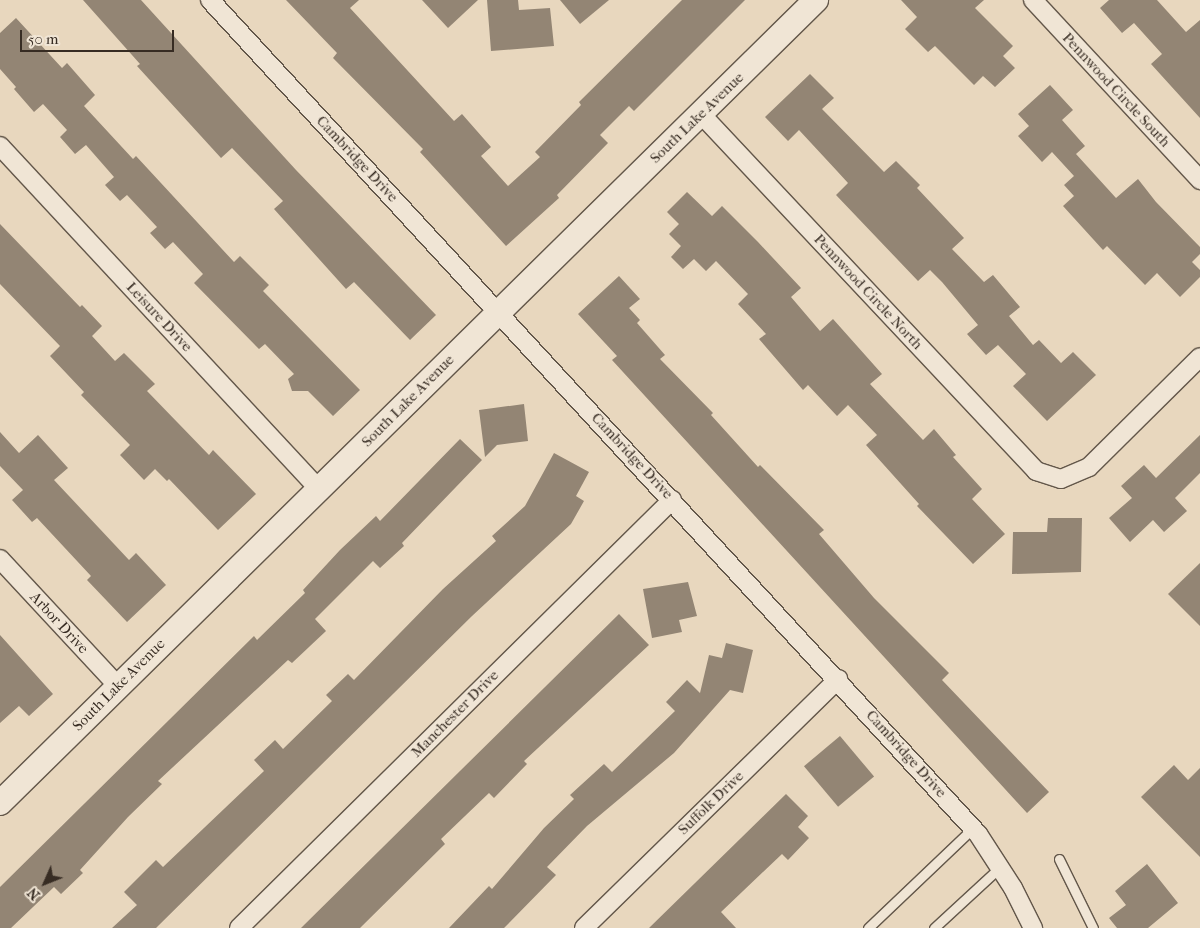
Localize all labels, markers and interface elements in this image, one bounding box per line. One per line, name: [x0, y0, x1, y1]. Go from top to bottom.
scale bar: [22, 20, 176, 52]
street label: Pennwood Circle South: [1058, 29, 1174, 151]
text: 50 m: [28, 30, 58, 48]
street label: South Lake Avenue: [646, 69, 748, 167]
street label: Cambridge Drive: [312, 112, 402, 206]
street label: Pennwood Circle North: [810, 230, 926, 354]
street label: Leisure Drive: [122, 278, 196, 356]
street label: South Lake Avenue: [358, 351, 458, 451]
street label: Cambridge Drive: [587, 409, 677, 503]
street label: Arbor Drive: [26, 588, 92, 658]
street label: South Lake Avenue: [69, 635, 169, 735]
street label: Manchester Drive: [408, 667, 502, 761]
street label: Cambridge Drive: [862, 707, 950, 801]
street label: Suffolk Drive: [674, 767, 748, 839]
north arrow: [20, 858, 70, 908]
text: N: [24, 884, 44, 903]

